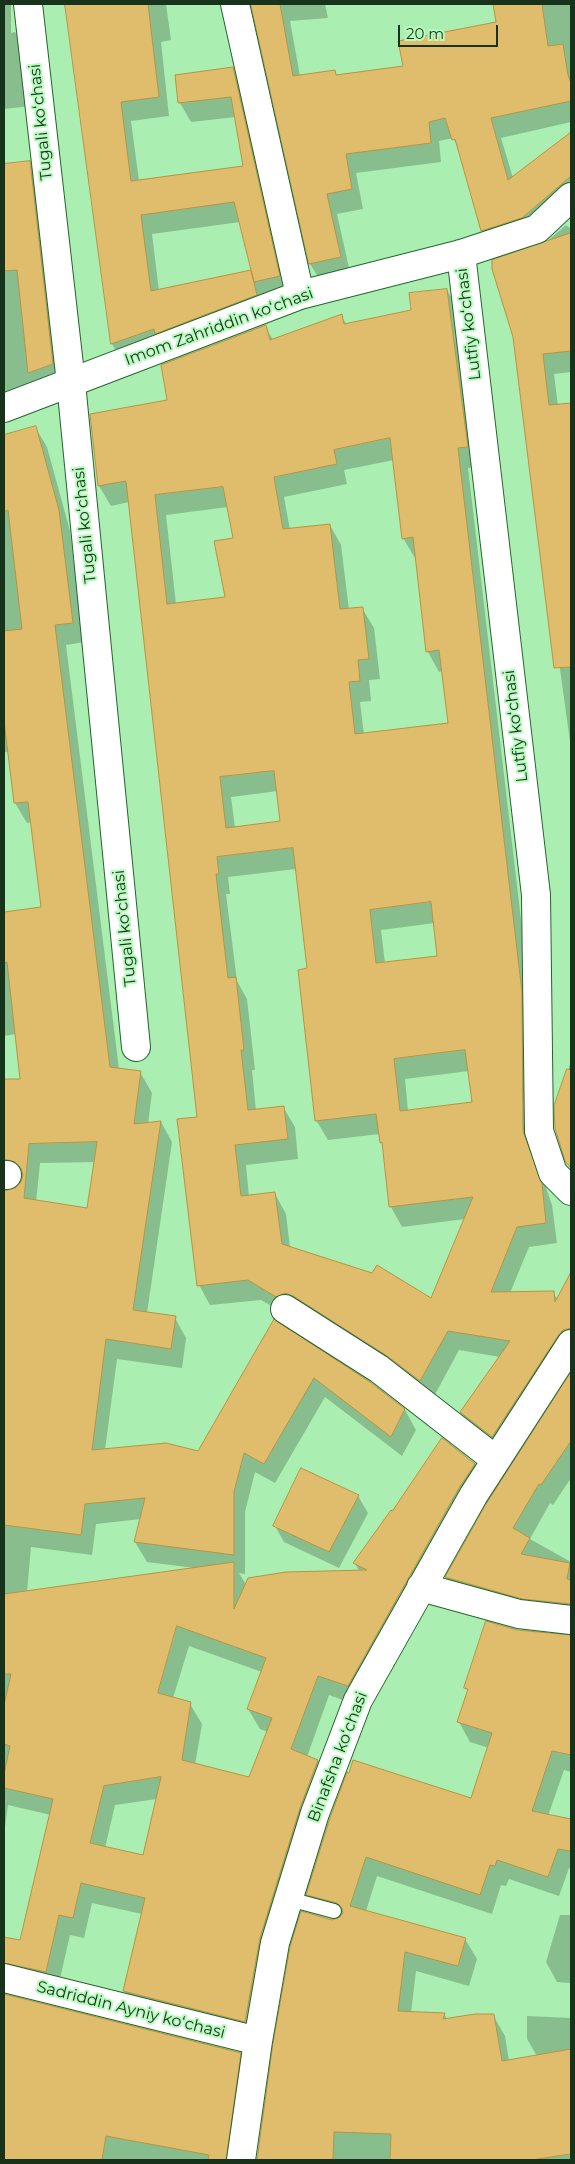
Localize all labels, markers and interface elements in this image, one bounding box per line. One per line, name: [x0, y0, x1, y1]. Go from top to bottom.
scale bar: [400, 15, 500, 47]
text: 20 m: [406, 24, 444, 43]
street label: Tugali koʻchasi: [25, 63, 57, 181]
street label: Lutfiy koʻchasi: [453, 267, 485, 381]
street label: Imom Zahriddin koʻchasi: [122, 284, 316, 370]
street label: Tugali koʻchasi: [69, 466, 101, 584]
street label: Lutfiy koʻchasi: [500, 669, 532, 783]
street label: Tugali koʻchasi: [109, 869, 141, 987]
street label: Binafsha koʻchasi: [304, 1689, 372, 1825]
street label: Sadriddin Ayniy koʻchasi: [35, 1977, 227, 2043]

